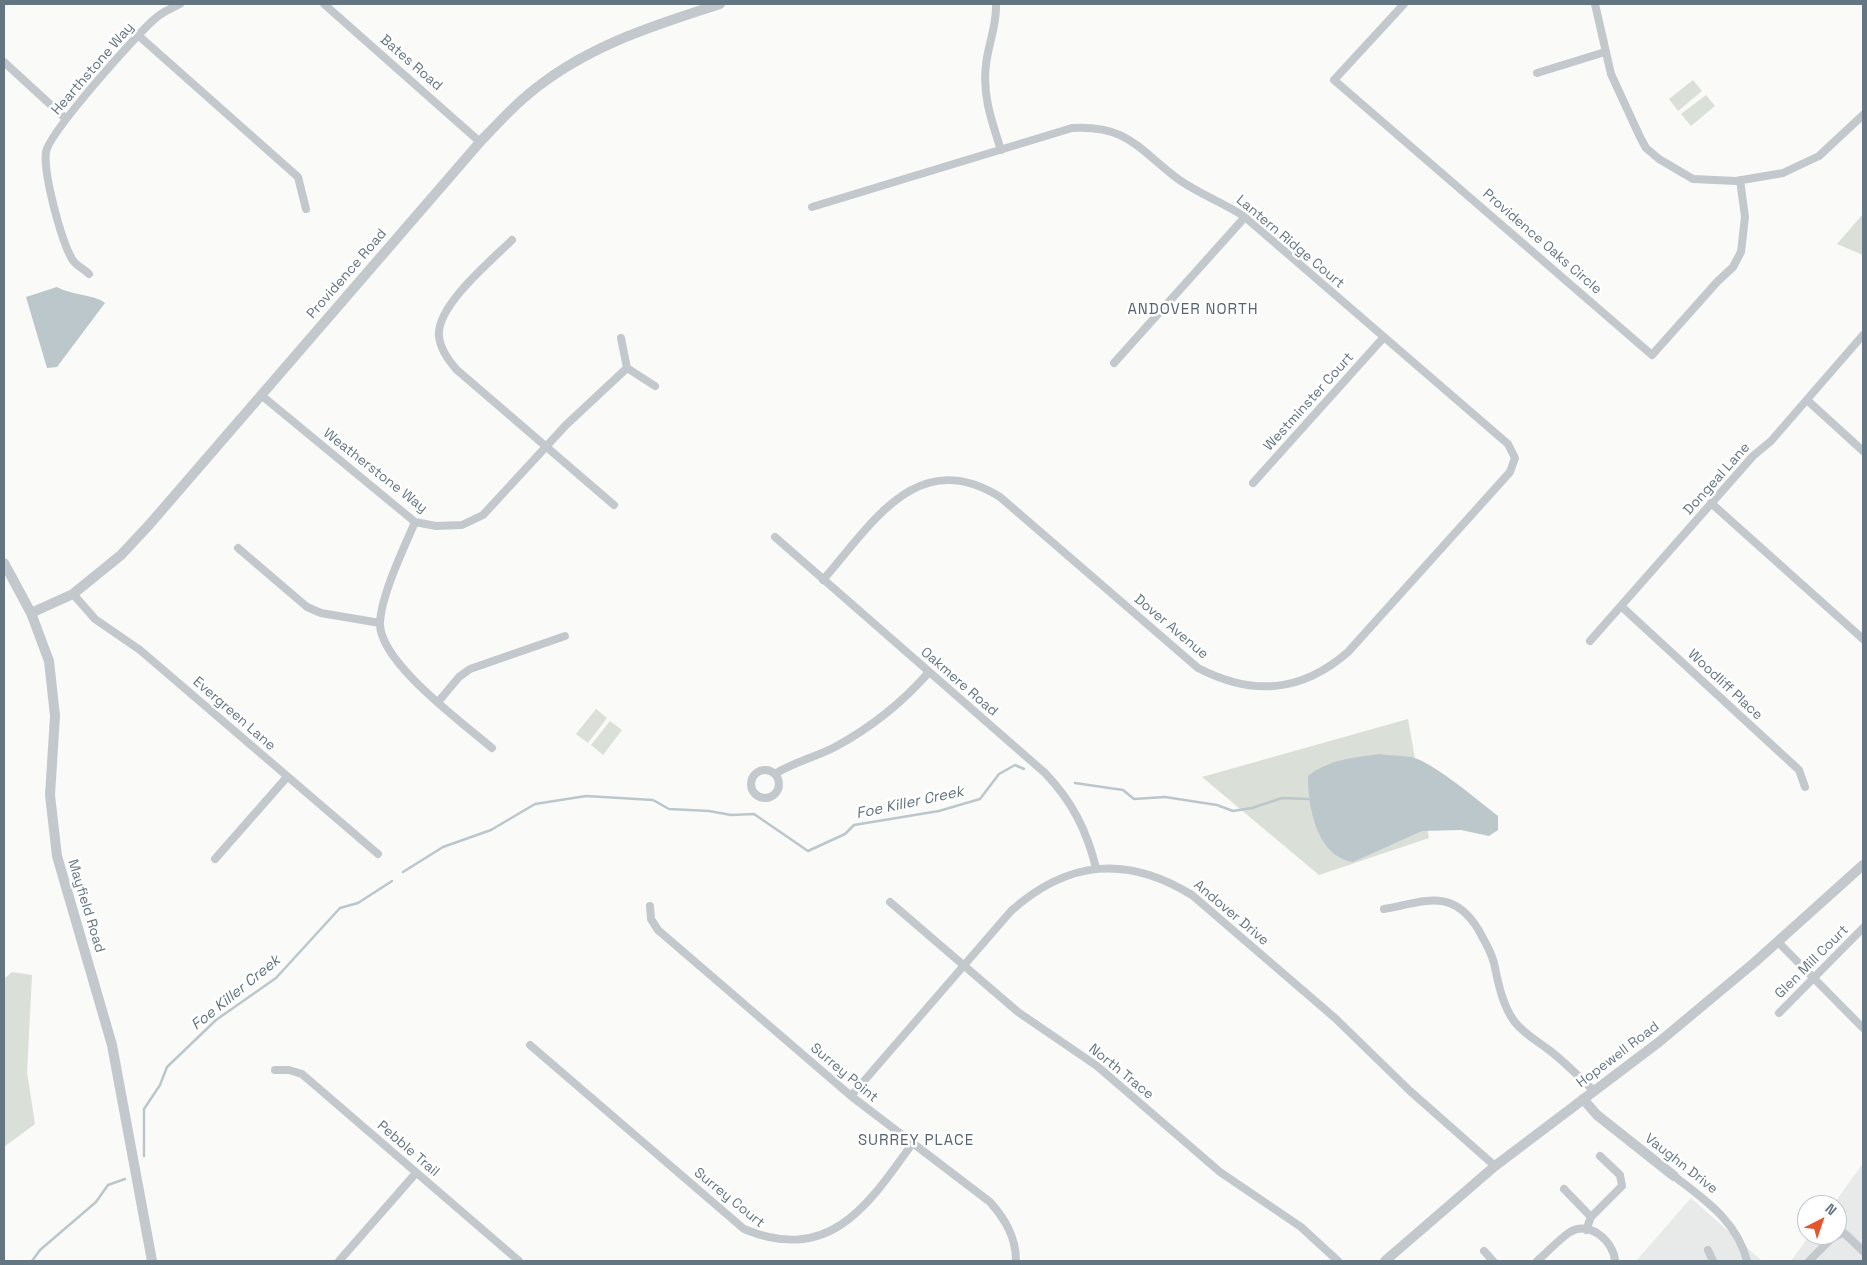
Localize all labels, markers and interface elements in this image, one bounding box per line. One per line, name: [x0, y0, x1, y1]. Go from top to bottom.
street label: Hearthstone Way: [48, 19, 138, 119]
street label: Bates Road: [377, 32, 445, 94]
street label: Providence Oaks Circle: [1479, 186, 1605, 298]
street label: Lantern Ridge Court: [1232, 192, 1348, 292]
street label: Providence Road: [303, 226, 391, 322]
district label: ANDOVER NORTH: [1126, 301, 1260, 319]
street label: Westminster Court: [1260, 349, 1358, 455]
street label: Weatherstone Way: [320, 425, 430, 517]
street label: Dongeal Lane: [1680, 439, 1754, 519]
street label: Dover Avenue: [1131, 591, 1211, 663]
street label: Oakmere Road: [917, 644, 1001, 720]
street label: Woodliff Place: [1684, 646, 1766, 724]
street label: Evergreen Lane: [189, 674, 279, 754]
water label: Foe Killer Creek: [855, 783, 965, 823]
street label: Mayfield Road: [64, 857, 108, 955]
street label: Andover Drive: [1190, 877, 1272, 949]
street label: Glen Mill Court: [1772, 922, 1852, 1002]
water label: Foe Killer Creek: [188, 952, 284, 1034]
street label: Hopewell Road: [1573, 1018, 1663, 1092]
street label: Surrey Point: [807, 1040, 881, 1106]
street label: North Trace: [1085, 1041, 1157, 1103]
street label: Pebble Trail: [373, 1117, 443, 1181]
street label: Vaughn Drive: [1641, 1130, 1721, 1198]
district label: SURREY PLACE: [856, 1132, 976, 1150]
street label: Surrey Court: [690, 1164, 768, 1232]
north arrow: [1797, 1195, 1847, 1245]
text: N: [1822, 1200, 1841, 1219]

